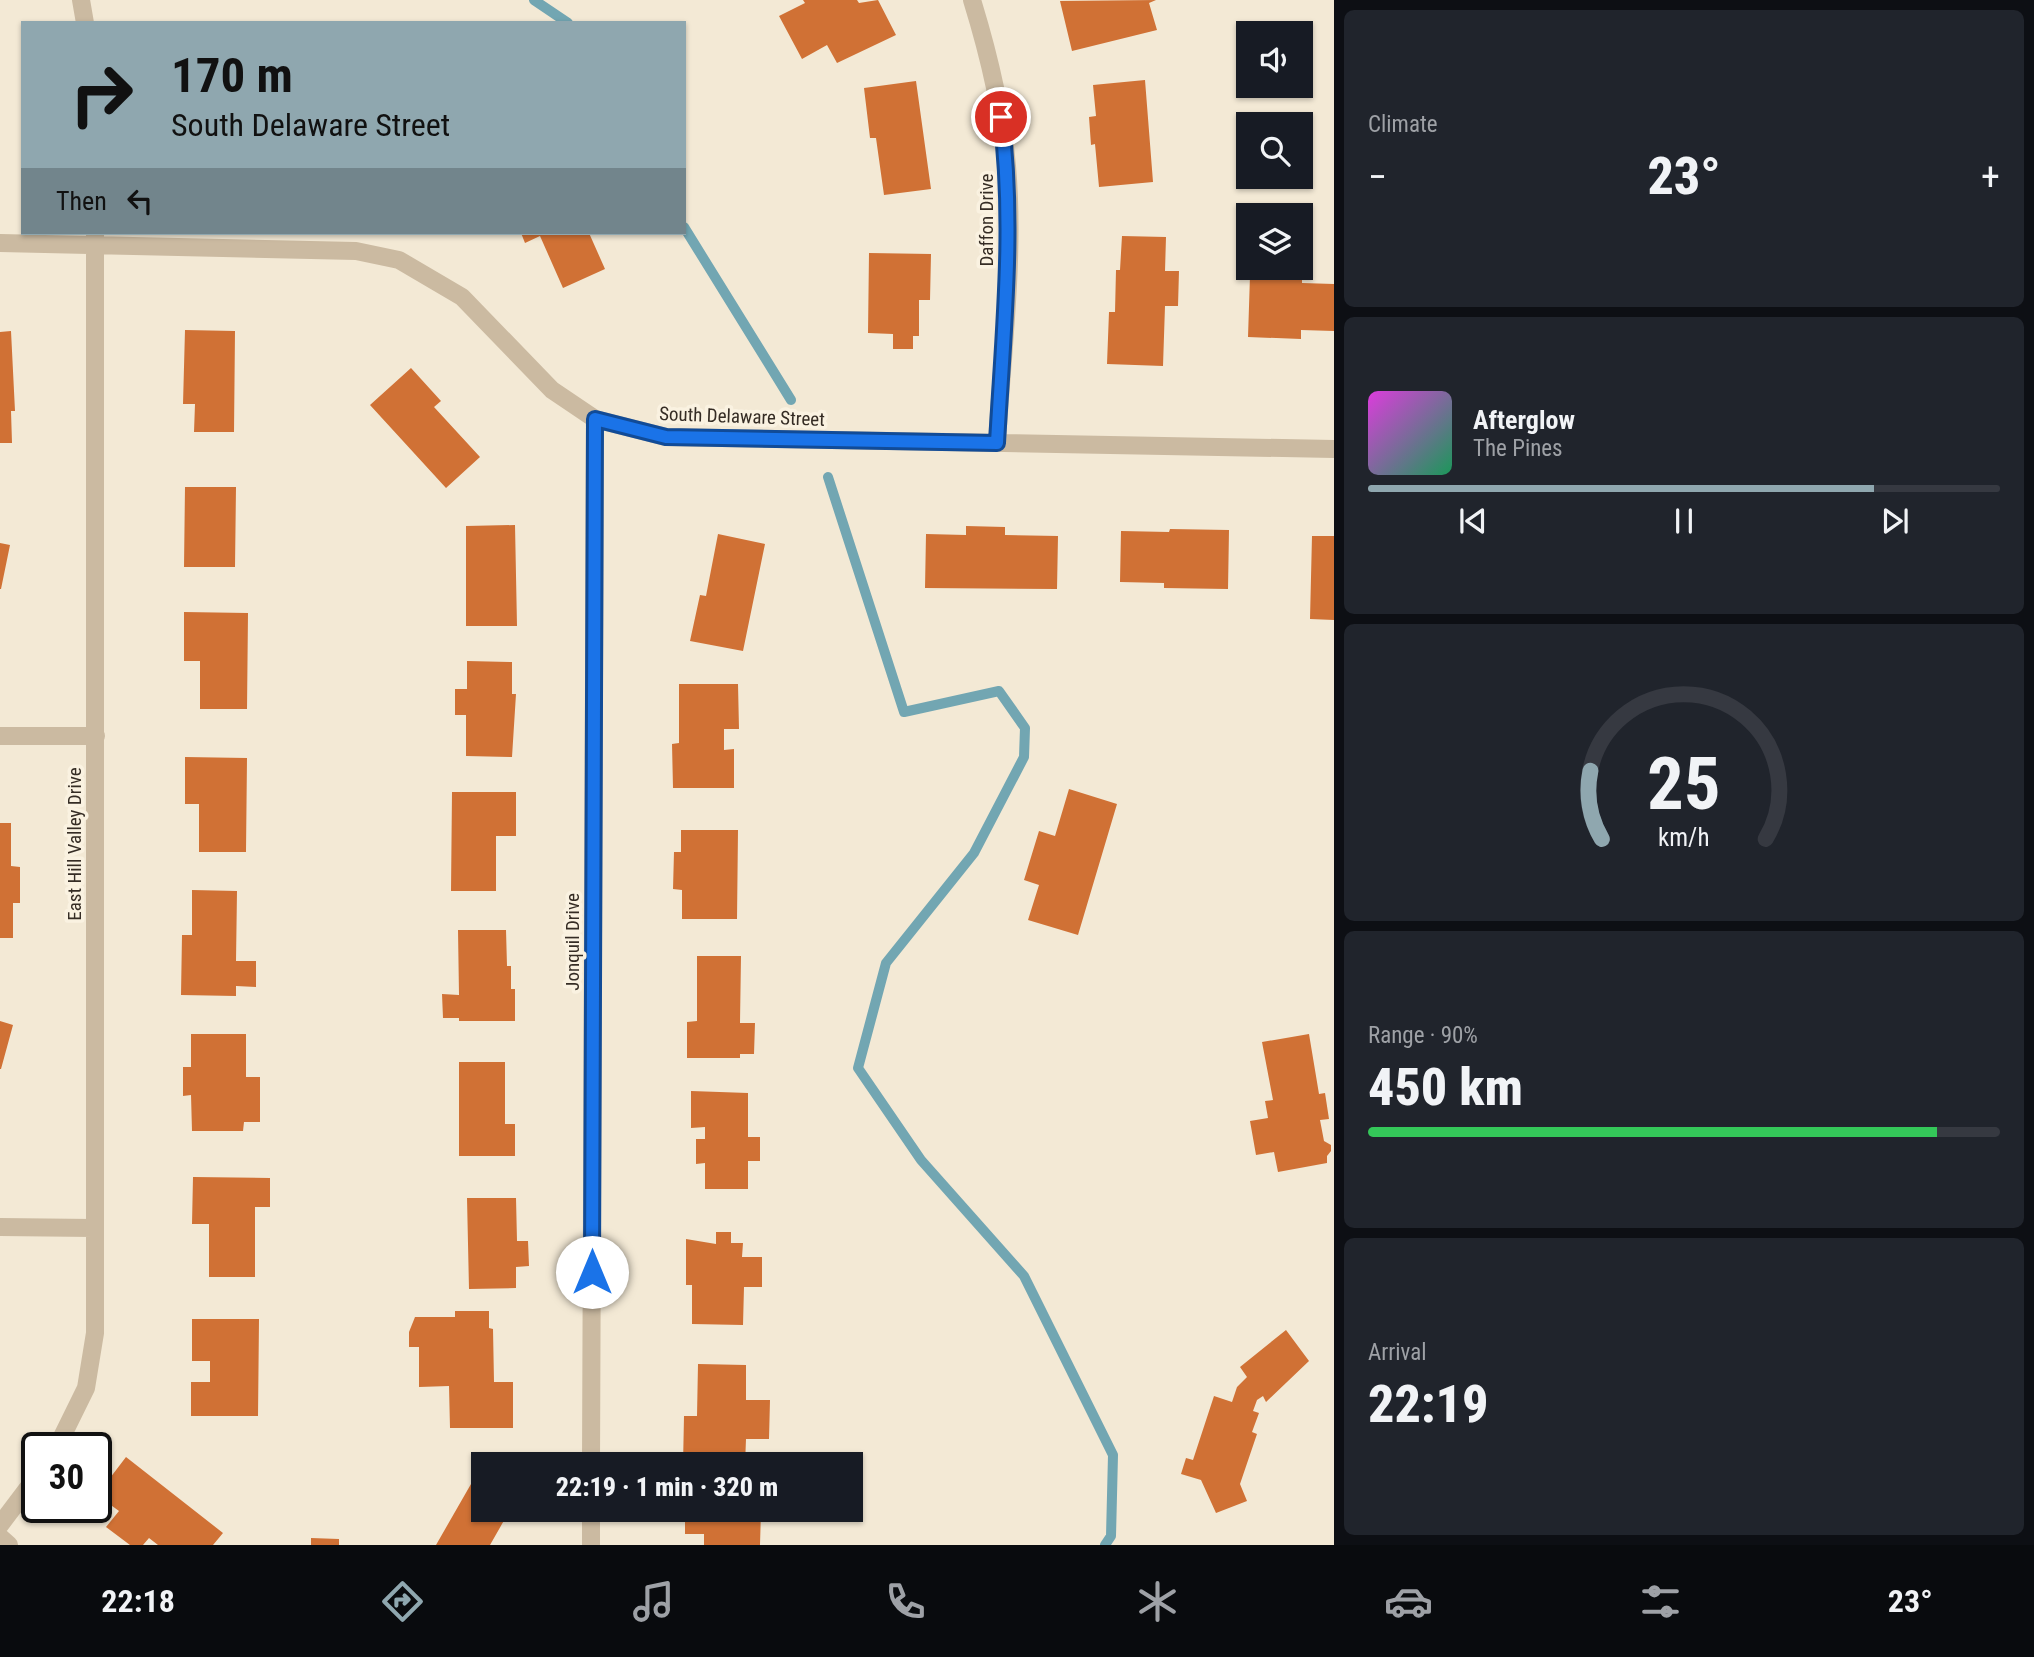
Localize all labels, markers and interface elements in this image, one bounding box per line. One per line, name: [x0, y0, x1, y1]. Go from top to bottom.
map controls: [1236, 21, 1313, 280]
button: sound: [1236, 21, 1313, 98]
text: 170 m: [171, 47, 293, 104]
icon: right: [56, 49, 147, 140]
pin: [971, 87, 1031, 147]
icon: arrive: [982, 98, 1020, 136]
text: South Delaware Street: [171, 106, 450, 144]
text: Climate: [1368, 111, 1438, 138]
button: search: [1236, 112, 1313, 189]
text: 23°: [1647, 146, 1721, 207]
text: −: [1368, 155, 1387, 199]
text: +: [1981, 155, 2000, 199]
street label: Daffon Drive: [975, 173, 998, 266]
icon: left: [121, 182, 159, 220]
text: Then: [56, 186, 107, 216]
button: layers: [1236, 203, 1313, 280]
street label: South Delaware Street: [659, 402, 825, 431]
text: Afterglow: [1473, 405, 1575, 435]
text: The Pines: [1473, 435, 1563, 462]
icon: previous: [1454, 502, 1492, 540]
icon: pause: [1665, 502, 1703, 540]
icon: next: [1876, 502, 1914, 540]
text: 25: [1647, 741, 1721, 827]
street label: East Hill Valley Drive: [63, 767, 86, 921]
text: km/h: [1658, 822, 1710, 851]
street label: Jonquil Drive: [561, 893, 584, 991]
text: Range · 90%: [1368, 1022, 1478, 1049]
text: 450 km: [1368, 1057, 1523, 1118]
position arrow: [555, 1235, 629, 1309]
text: Arrival: [1368, 1339, 1427, 1366]
text: 22:19: [1368, 1374, 1488, 1435]
speed limit sign: 30: [21, 1432, 112, 1523]
text: 22:19 · 1 min · 320 m: [556, 1472, 778, 1502]
icon: directions: [378, 1577, 427, 1626]
icon: music: [629, 1577, 678, 1626]
icon: phone: [881, 1577, 930, 1626]
icon: climate: [1133, 1577, 1182, 1626]
icon: car: [1384, 1577, 1433, 1626]
icon: filters: [1636, 1577, 1685, 1626]
text: 22:18: [101, 1582, 175, 1620]
text: 23°: [1888, 1582, 1933, 1620]

